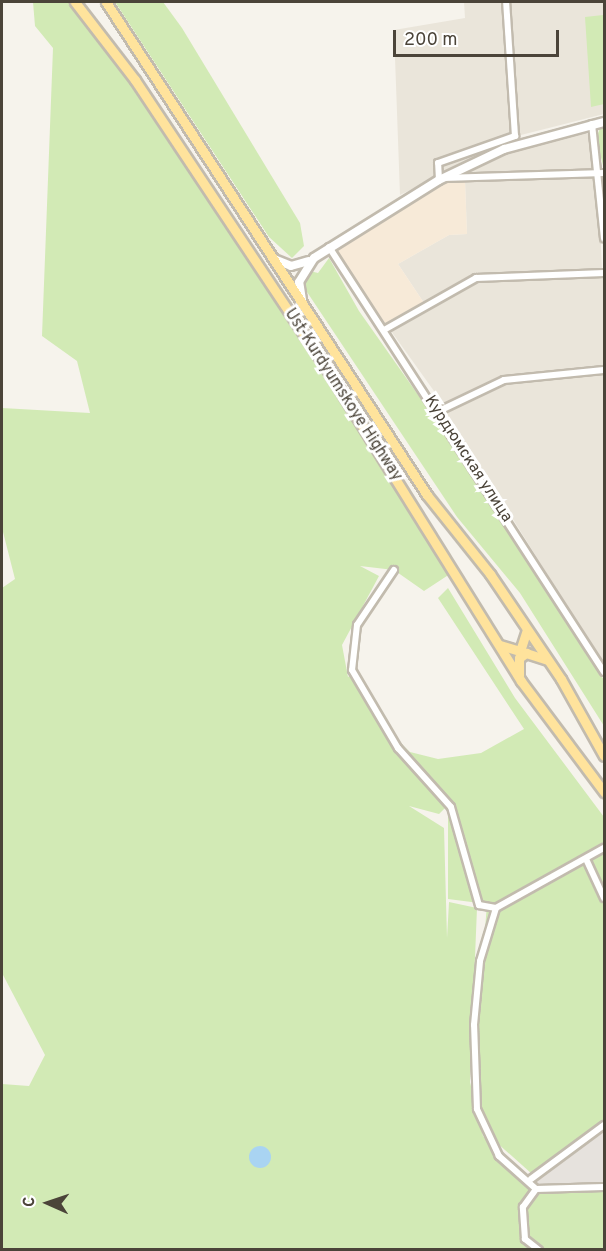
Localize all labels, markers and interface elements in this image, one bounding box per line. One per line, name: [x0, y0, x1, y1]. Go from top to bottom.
scale bar: [396, 18, 562, 56]
text: 200 m: [404, 29, 457, 52]
street label: Ust-Kurdyumskoye Highway: [280, 305, 406, 485]
street label: Курдюмская улица: [420, 392, 516, 526]
north arrow: [18, 1173, 78, 1233]
text: С: [20, 1196, 40, 1208]

